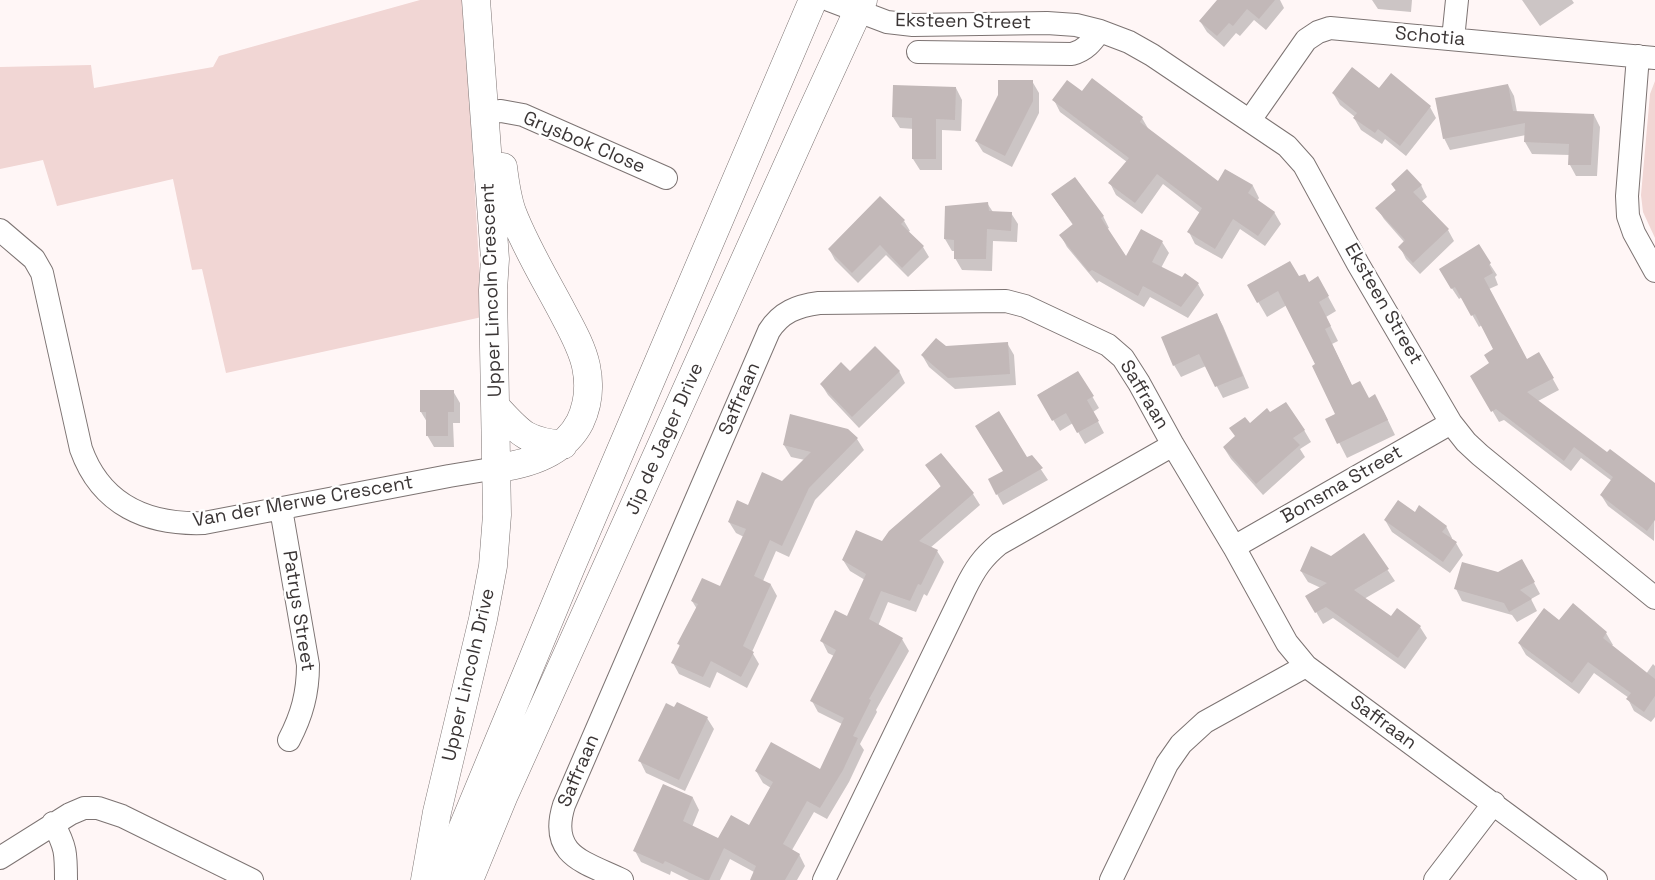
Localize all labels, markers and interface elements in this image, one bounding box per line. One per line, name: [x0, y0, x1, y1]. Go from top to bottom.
street label: Eksteen Street: [895, 9, 1031, 35]
street label: Schotia: [1394, 23, 1466, 51]
street label: Grysbok Close: [520, 107, 648, 179]
street label: Upper Lincoln Crescent: [477, 182, 507, 398]
street label: Eksteen Street: [1339, 239, 1427, 369]
street label: Saffraan: [1114, 356, 1174, 434]
street label: Jip de Jager Drive: [621, 359, 709, 519]
street label: Saffraan: [715, 359, 765, 439]
street label: Bonsma Street: [1277, 441, 1407, 529]
street label: Van der Merwe Crescent: [191, 471, 415, 533]
street label: Patrys Street: [277, 549, 319, 673]
street label: Upper Lincoln Drive: [438, 586, 500, 764]
street label: Saffraan: [1345, 691, 1421, 755]
street label: Saffraan: [554, 731, 604, 811]

